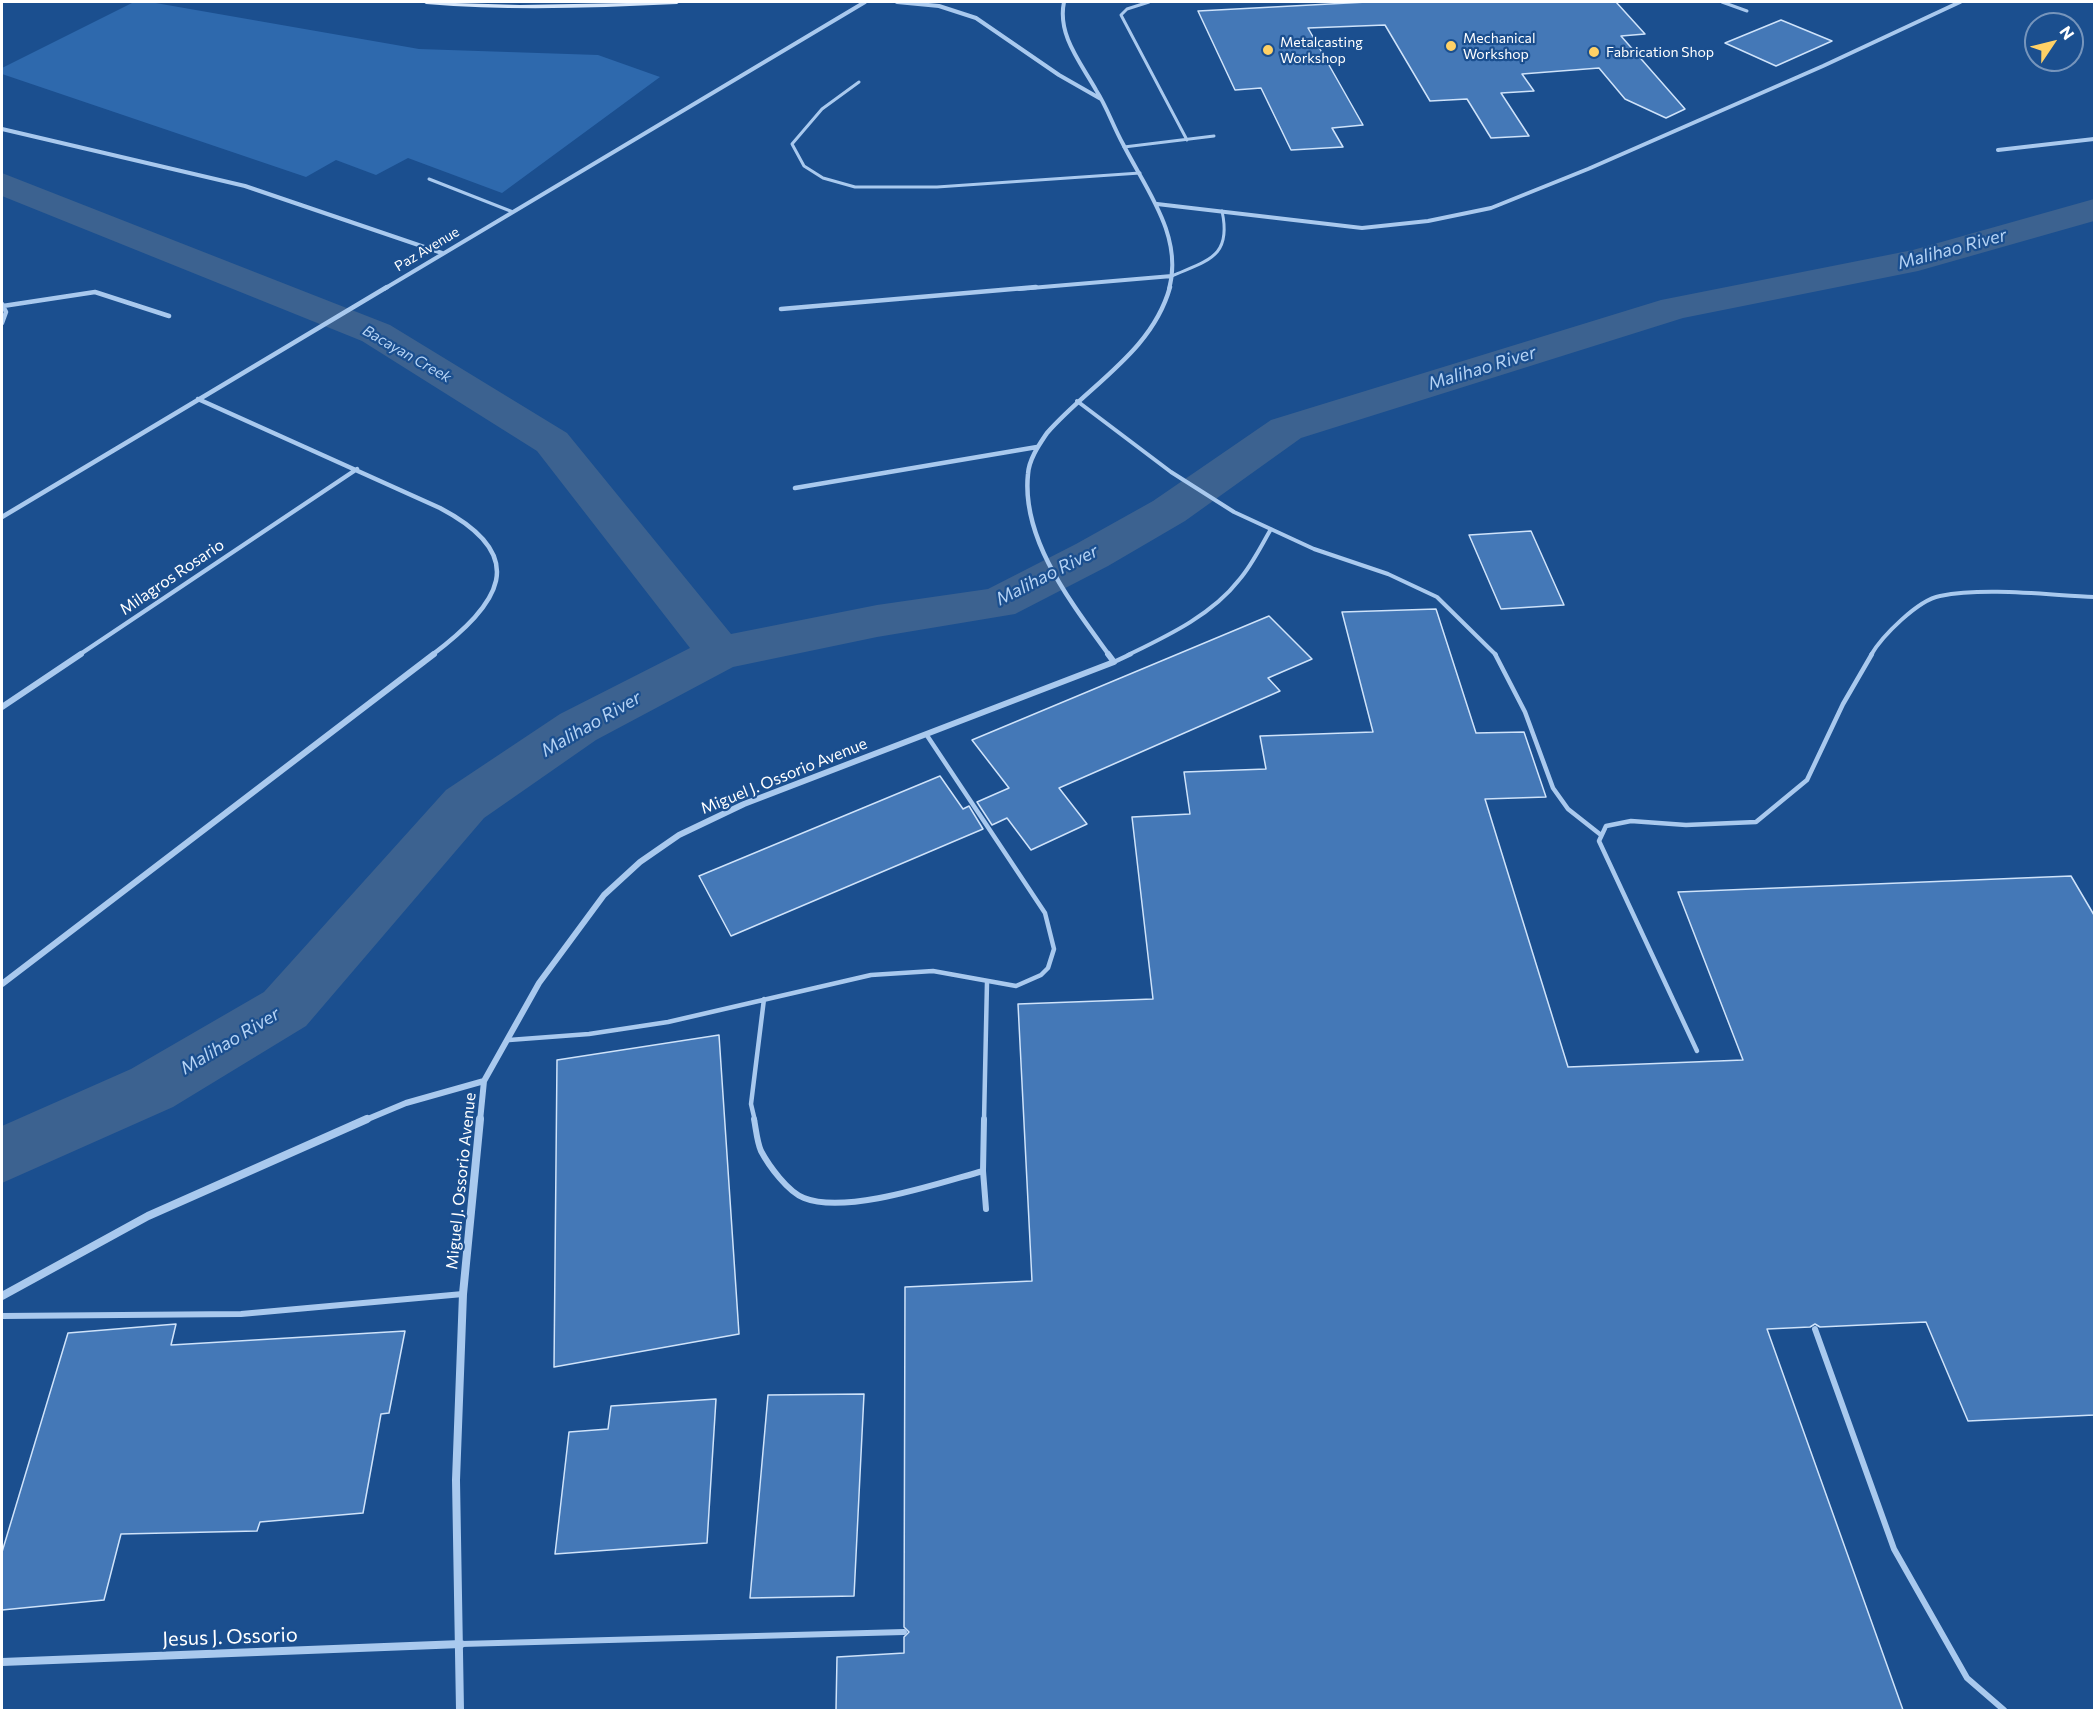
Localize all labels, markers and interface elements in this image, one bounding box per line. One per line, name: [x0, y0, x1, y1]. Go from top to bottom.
north arrow: [2024, 12, 2084, 72]
text: N: [2056, 22, 2079, 43]
place label: Mechanical Workshop: [1463, 30, 1535, 62]
place label: Metalcasting Workshop: [1280, 34, 1363, 66]
marker: Mechanical Workshop: [1444, 39, 1458, 53]
marker: Metalcasting Workshop: [1261, 43, 1275, 57]
place label: Fabrication Shop: [1606, 44, 1714, 60]
marker: Fabrication Shop: [1587, 45, 1601, 59]
street label: Paz Avenue: [392, 223, 462, 275]
water label: Malihao River: [1895, 224, 2009, 274]
water label: Bacayan Creek: [359, 321, 455, 387]
water label: Malihao River: [1425, 341, 1539, 395]
street label: Milagros Rosario: [116, 535, 228, 619]
water label: Malihao River: [992, 540, 1102, 610]
water label: Malihao River: [537, 687, 645, 761]
street label: Miguel J. Ossorio Avenue: [698, 734, 870, 818]
water label: Malihao River: [176, 1003, 284, 1079]
street label: Miguel J. Ossorio Avenue: [442, 1092, 480, 1270]
street label: Jesus J. Ossorio: [162, 1623, 298, 1651]

